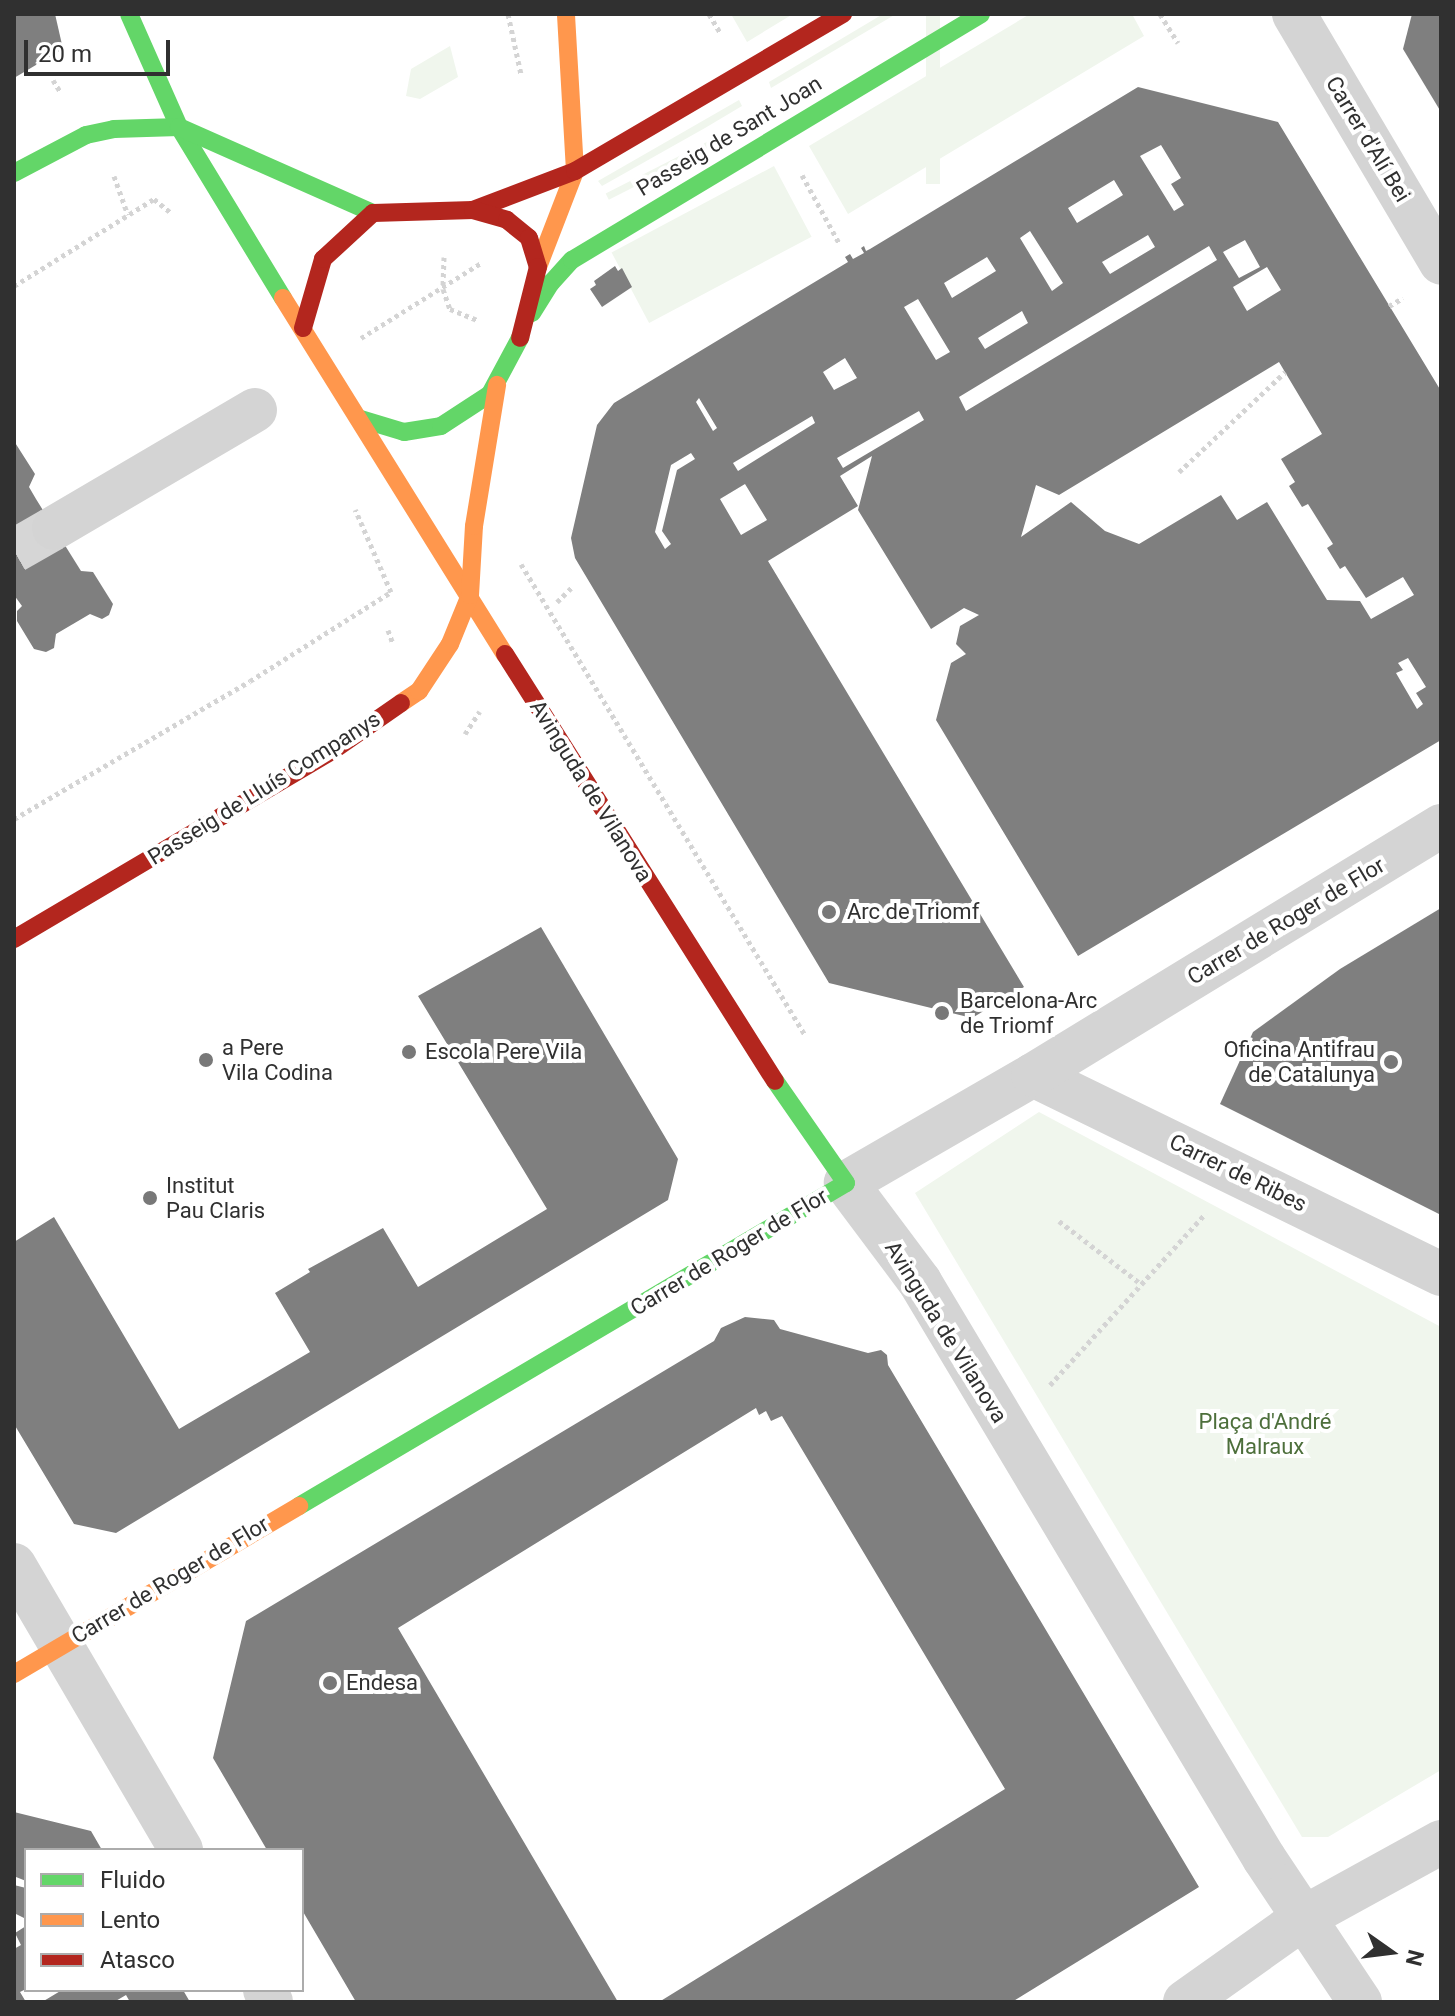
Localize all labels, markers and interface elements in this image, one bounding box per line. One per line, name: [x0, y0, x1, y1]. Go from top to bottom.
scale bar: [28, 24, 174, 74]
text: 20 m: [38, 40, 92, 68]
street label: Passeig de Sant Joan: [632, 70, 826, 202]
street label: Carrer d'Alí Bei: [1320, 71, 1416, 207]
street label: Avinguda de Vilanova: [524, 695, 658, 887]
street label: Passeig de Lluís Companys: [143, 706, 385, 870]
street label: Carrer de Roger de Flor: [1183, 852, 1389, 990]
place label: Arc de Triomf: [847, 899, 980, 925]
marker: Arc de Triomf: [818, 901, 840, 923]
place label: Barcelona-Arc de Triomf: [960, 987, 1097, 1038]
marker: Barcelona-Arc de Triomf: [931, 1002, 953, 1024]
place label: a Pere Vila Codina: [222, 1034, 333, 1086]
place label: Oficina Antifrau de Catalunya: [1223, 1036, 1375, 1088]
place label: Escola Pere Vila: [425, 1039, 582, 1065]
marker: Escola Pere Vila: [400, 1043, 418, 1061]
marker: a Pere Vila Codina: [197, 1051, 215, 1069]
marker: Oficina Antifrau de Catalunya: [1382, 1053, 1400, 1071]
street label: Carrer de Ribes: [1165, 1128, 1311, 1218]
place label: Institut Pau Claris: [166, 1172, 265, 1224]
street label: Carrer de Roger de Flor: [626, 1183, 832, 1321]
marker: Institut Pau Claris: [141, 1189, 159, 1207]
street label: Avinguda de Vilanova: [879, 1236, 1013, 1428]
park label: Plaça d'André Malraux: [1199, 1408, 1331, 1460]
street label: Carrer de Roger de Flor: [67, 1511, 273, 1649]
place label: Endesa: [346, 1670, 418, 1696]
marker: Endesa: [321, 1674, 339, 1692]
legend: [24, 1848, 304, 1992]
text: Fluido: [100, 1866, 165, 1894]
text: Lento: [100, 1906, 160, 1934]
north arrow: [1351, 1912, 1431, 1992]
text: Atasco: [100, 1946, 175, 1974]
text: N: [1401, 1947, 1429, 1968]

